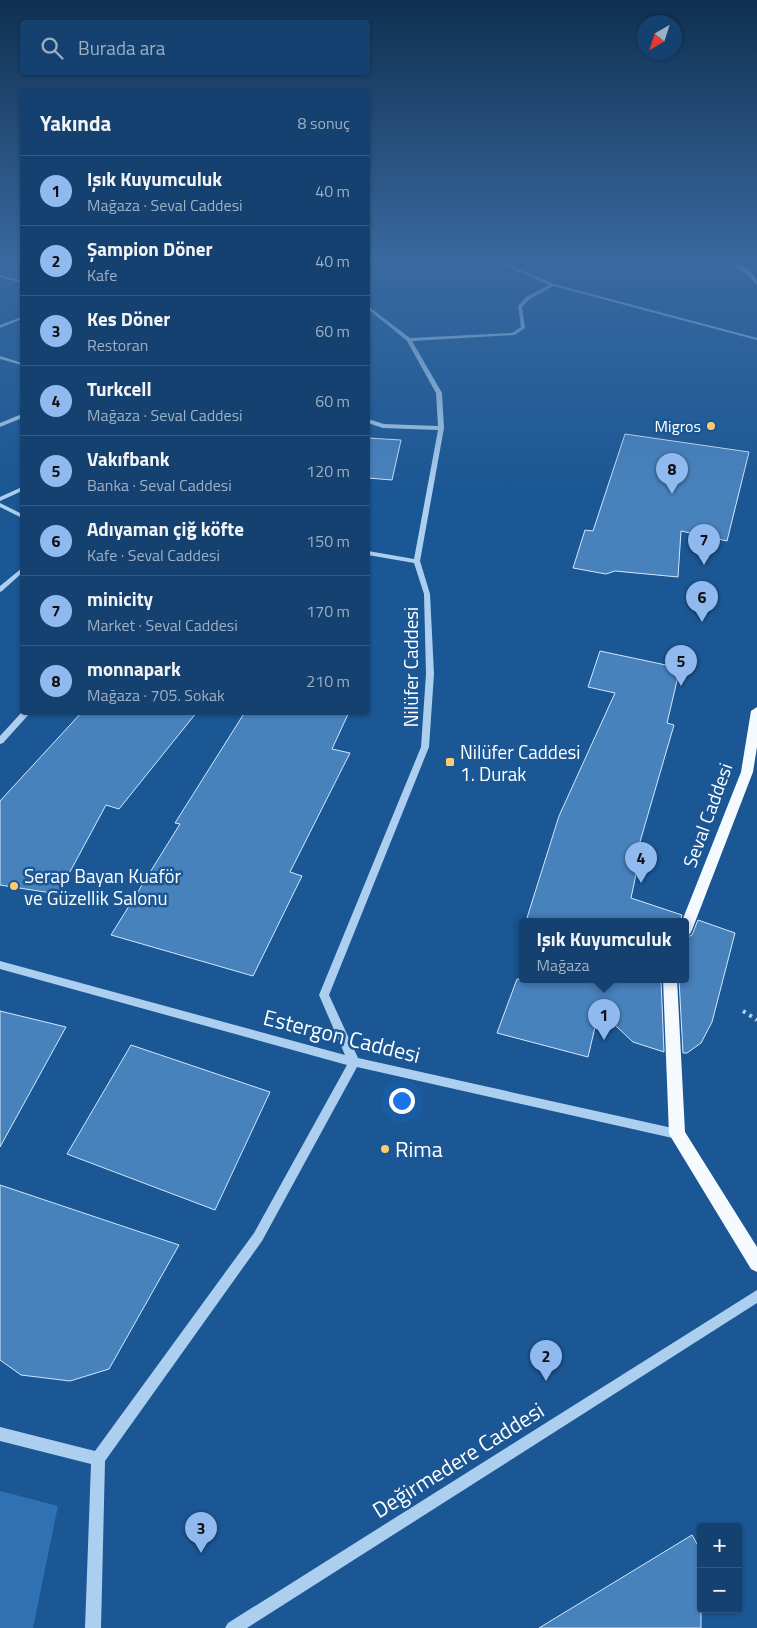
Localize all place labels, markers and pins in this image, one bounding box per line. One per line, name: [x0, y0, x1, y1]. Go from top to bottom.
place label: Migros: [655, 414, 701, 438]
marker: Migros: [705, 420, 717, 432]
pin: 8: [656, 453, 688, 494]
pin: 7: [688, 524, 720, 565]
pin: 6: [686, 581, 718, 622]
pin: 5: [665, 645, 697, 686]
place label: Nilüfer Caddesi 1. Durak: [460, 737, 581, 788]
marker: Nilüfer Caddesi 1. Durak: [444, 756, 456, 768]
pin: 4: [625, 842, 657, 883]
place label: Serap Bayan Kuaför ve Güzellik Salonu: [24, 861, 182, 912]
marker: Serap Bayan Kuaför ve Güzellik Salonu: [8, 880, 20, 892]
pin: 1: [588, 999, 620, 1040]
place label: Rima: [395, 1132, 443, 1166]
marker: Rima: [379, 1143, 391, 1155]
pin: 2: [530, 1340, 562, 1381]
pin: 3: [185, 1512, 217, 1553]

